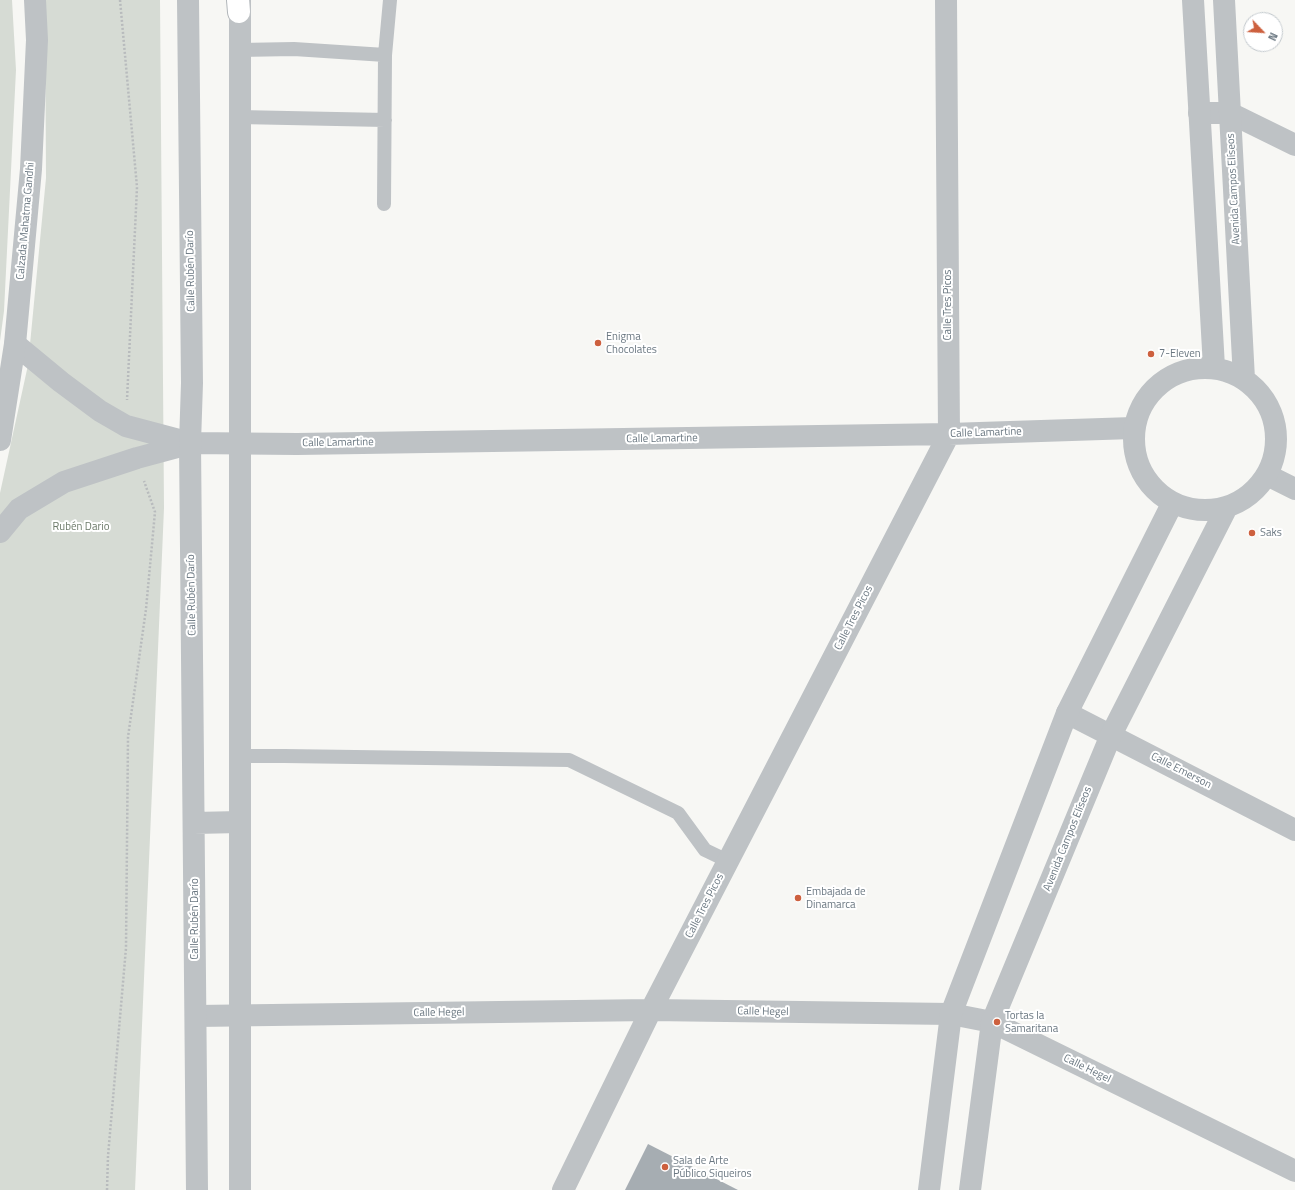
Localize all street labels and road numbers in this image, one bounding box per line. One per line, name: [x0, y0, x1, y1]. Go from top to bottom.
street label: Avenida Campos Elíseos: [1224, 133, 1244, 245]
street label: Calzada Mahatma Gandhi: [14, 162, 38, 280]
street label: Calle Rubén Darío: [184, 230, 198, 312]
street label: Calle Tres Picos: [941, 270, 955, 340]
street label: Calle Lamartine: [950, 425, 1022, 441]
street label: Calle Lamartine: [626, 432, 698, 446]
street label: Calle Lamartine: [302, 436, 374, 450]
street label: Calle Rubén Darío: [185, 554, 199, 636]
street label: Calle Tres Picos: [832, 583, 876, 653]
street label: Calle Emerson: [1149, 750, 1213, 792]
street label: Avenida Campos Elíseos: [1041, 785, 1095, 893]
street label: Calle Tres Picos: [683, 871, 727, 941]
street label: Calle Rubén Darío: [188, 878, 202, 960]
street label: Calle Hegel: [737, 1005, 789, 1019]
street label: Calle Hegel: [413, 1006, 465, 1020]
street label: Calle Hegel: [1061, 1052, 1113, 1086]

